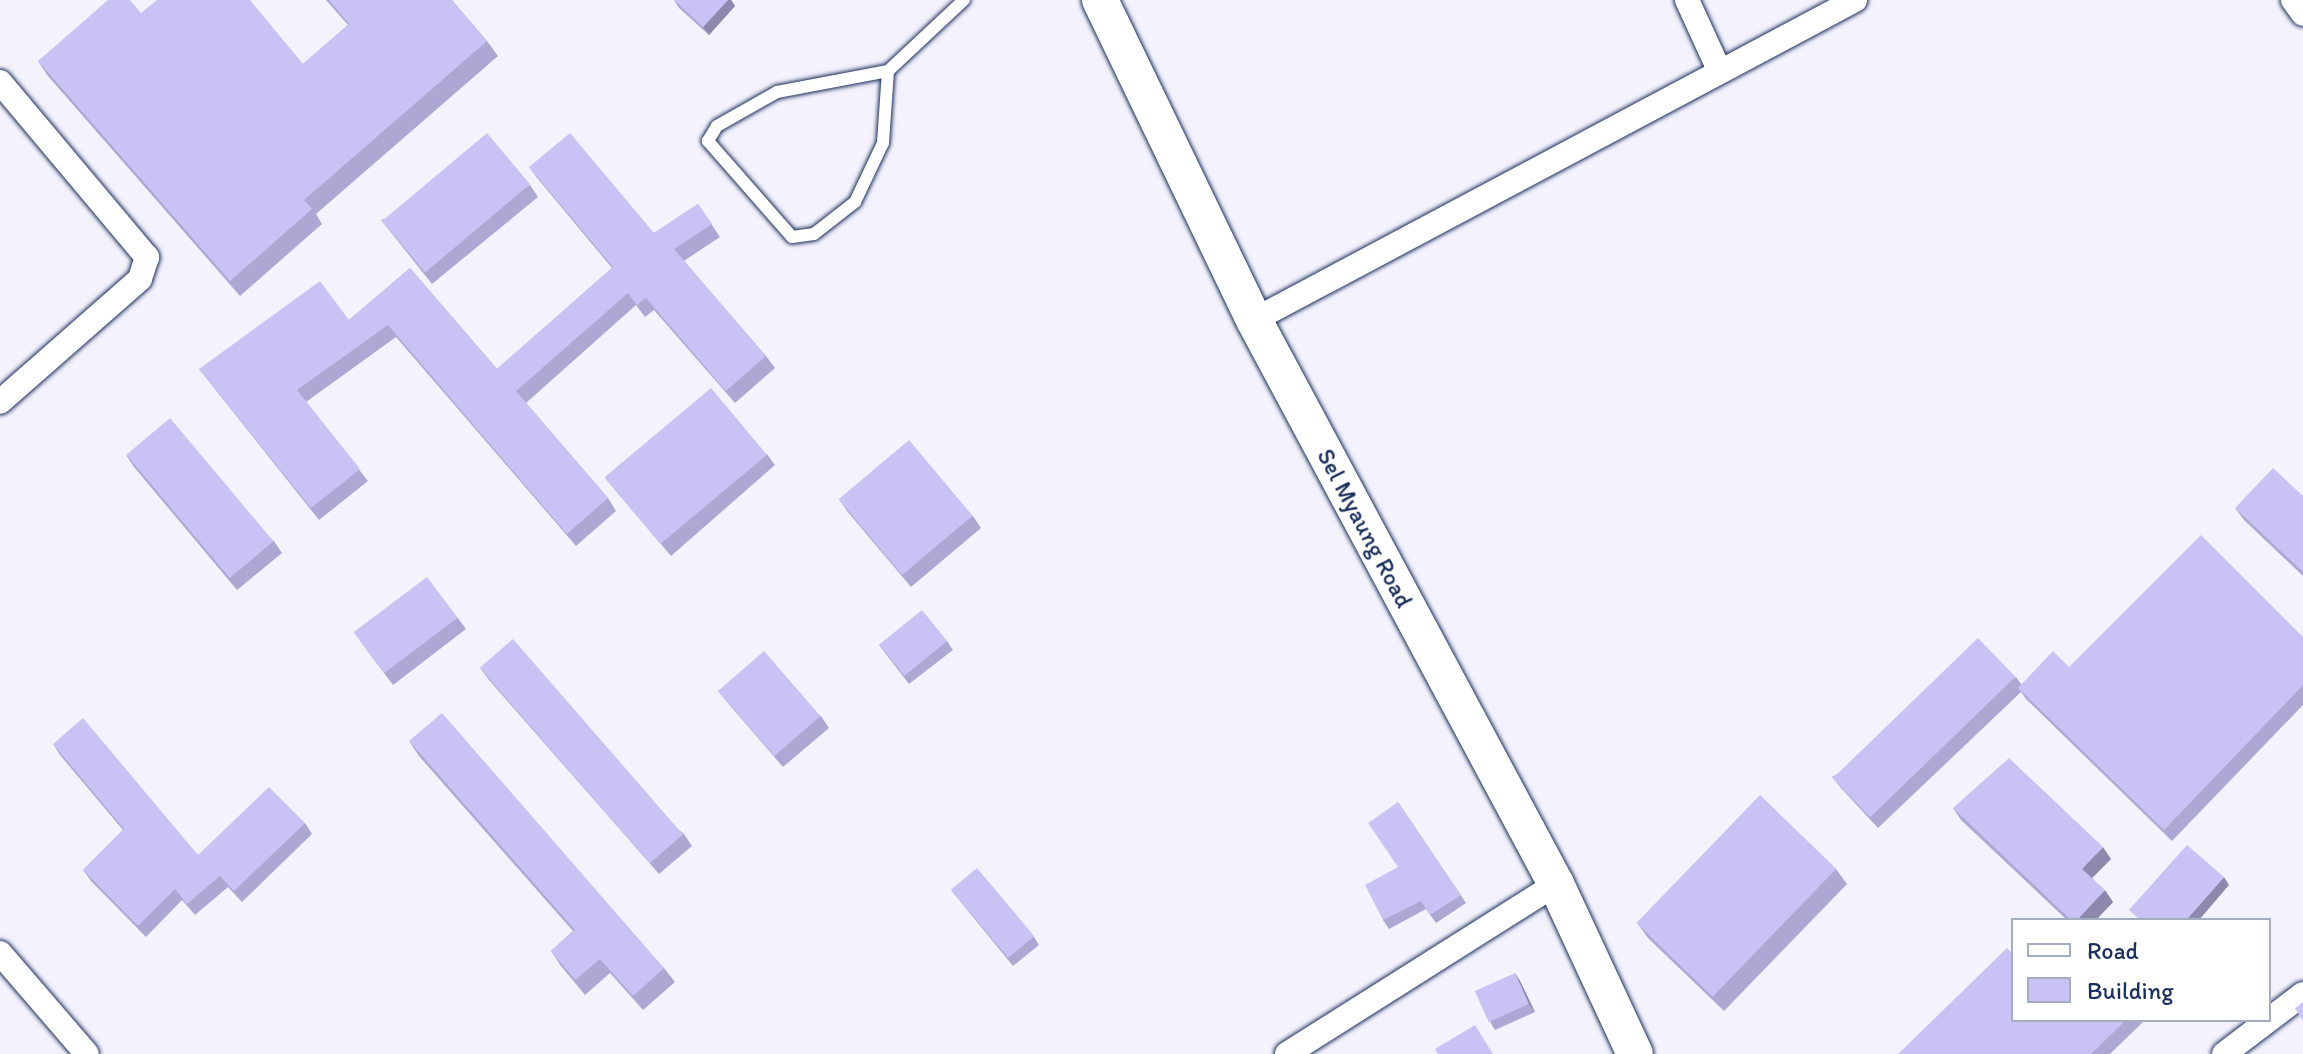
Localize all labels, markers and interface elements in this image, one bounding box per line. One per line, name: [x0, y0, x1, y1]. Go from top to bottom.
street label: Sel Myaung Road: [1311, 444, 1419, 612]
legend: [2011, 918, 2271, 1022]
text: Road: [2087, 936, 2139, 965]
text: Building: [2087, 976, 2174, 1005]

